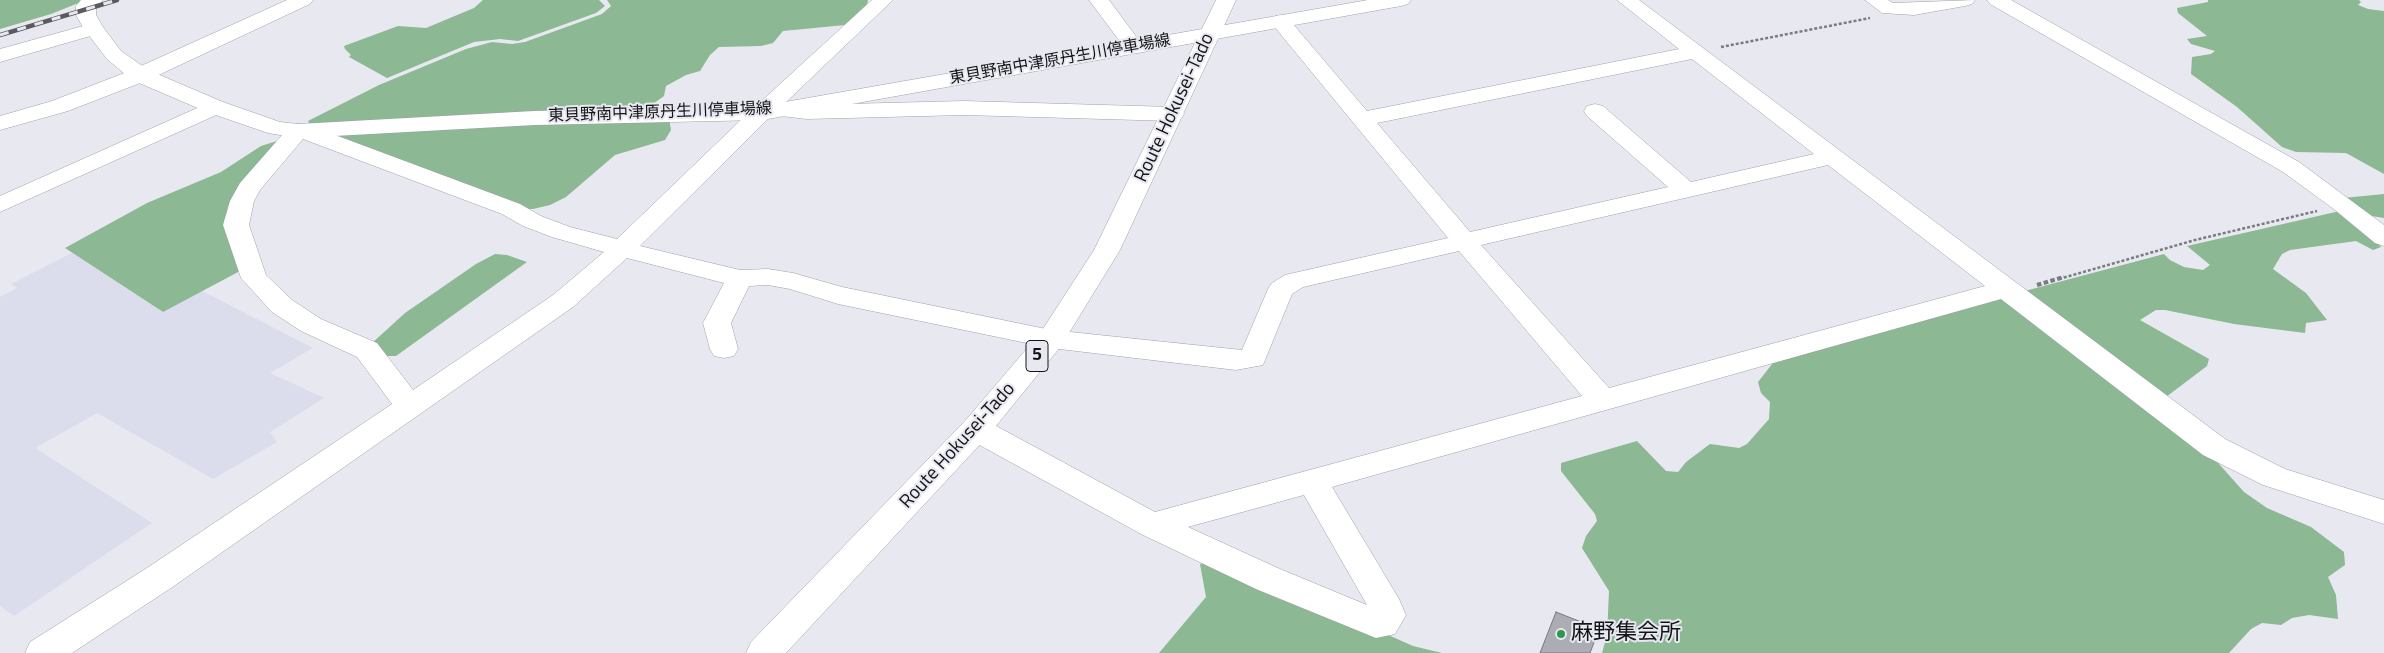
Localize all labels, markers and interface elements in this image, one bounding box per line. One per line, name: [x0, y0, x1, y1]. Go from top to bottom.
street label: Route Hokusei-Tado: [1131, 30, 1219, 186]
street label: 東貝野南中津原丹生川停車場線: [948, 31, 1172, 89]
street label: 東貝野南中津原丹生川停車場線: [548, 99, 772, 127]
road number: 5: [1026, 341, 1048, 372]
street label: Route Hokusei-Tado: [895, 378, 1021, 514]
place label: 麻野集会所: [1571, 621, 1681, 647]
marker: 麻野集会所: [1555, 628, 1567, 640]

